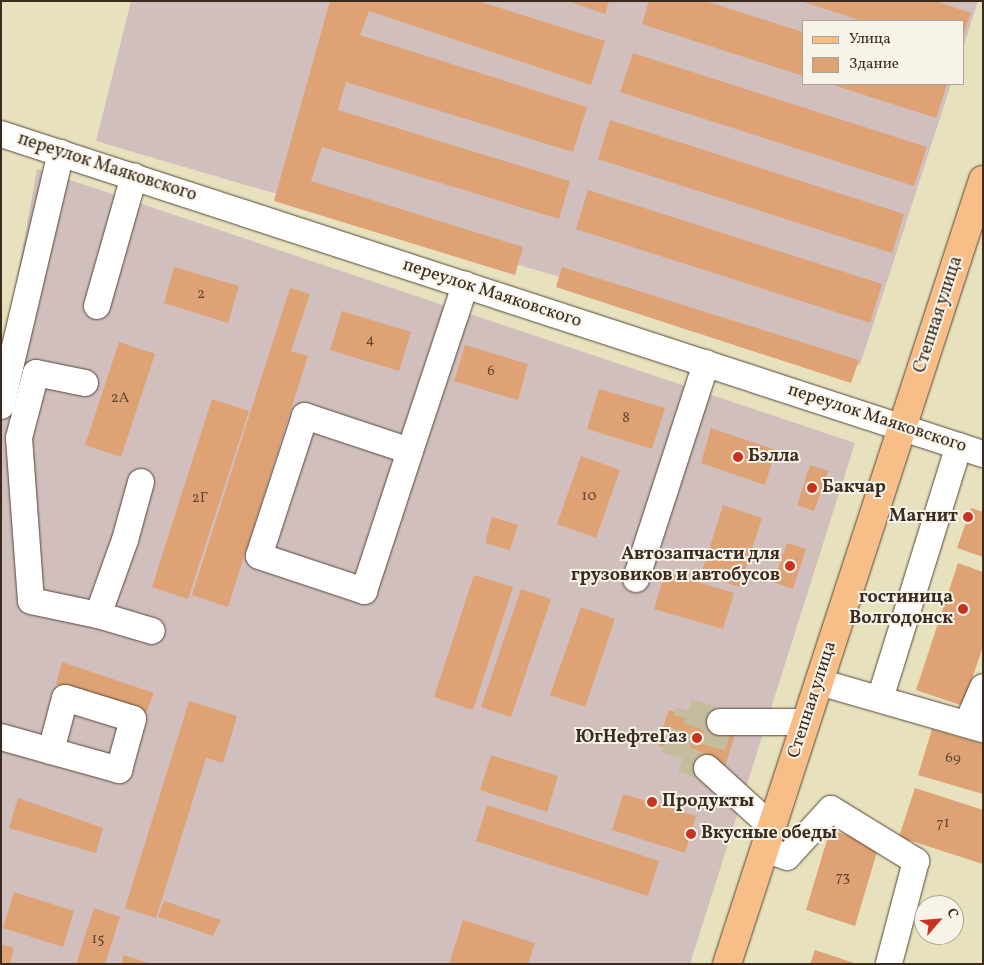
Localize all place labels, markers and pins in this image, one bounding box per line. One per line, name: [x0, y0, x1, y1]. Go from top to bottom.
place label: Бэлла: [748, 446, 799, 468]
marker: Бэлла: [732, 451, 744, 463]
place label: Бакчар: [822, 477, 886, 499]
marker: Бакчар: [806, 482, 818, 494]
place label: Магнит: [889, 506, 958, 528]
marker: Магнит: [962, 511, 974, 523]
place label: Автозапчасти для грузовиков и автобусов: [571, 545, 780, 588]
marker: Автозапчасти для грузовиков и автобусов: [784, 560, 796, 572]
place label: гостиница Волгодонск: [849, 588, 953, 630]
marker: гостиница Волгодонск: [957, 603, 969, 615]
place label: ЮгНефтеГаз: [575, 727, 687, 749]
marker: ЮгНефтеГаз: [691, 732, 703, 744]
place label: Продукты: [662, 791, 754, 813]
marker: Продукты: [646, 796, 658, 808]
place label: Вкусные обеды: [701, 823, 837, 845]
marker: Вкусные обеды: [685, 828, 697, 840]

